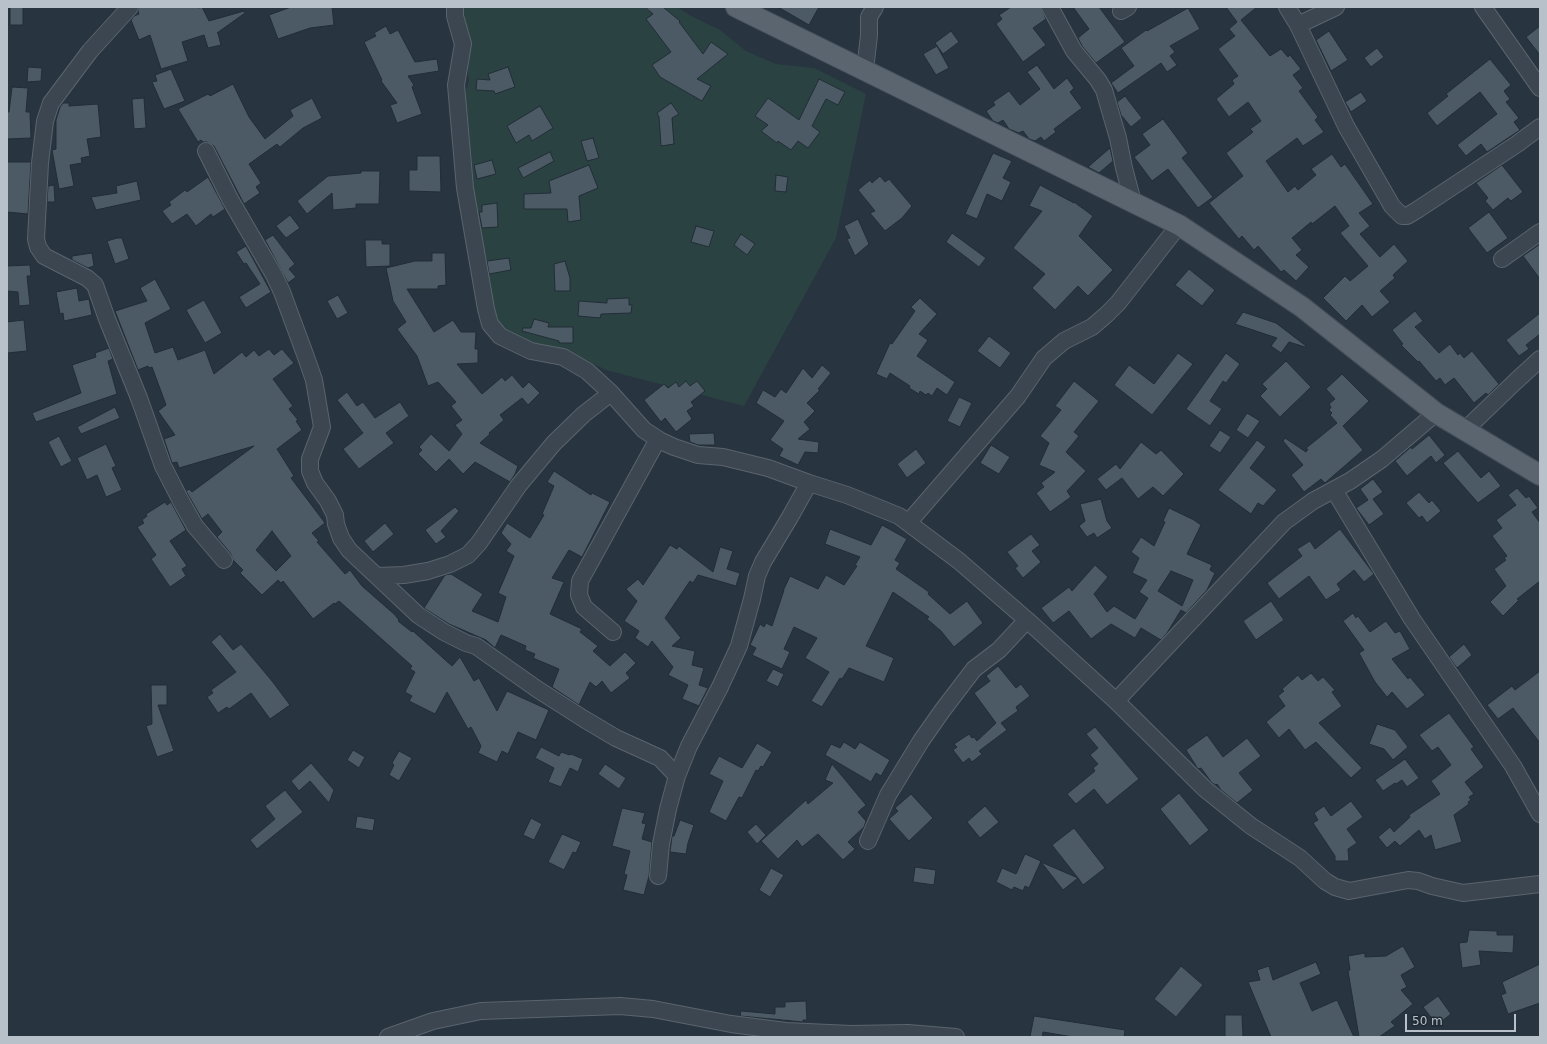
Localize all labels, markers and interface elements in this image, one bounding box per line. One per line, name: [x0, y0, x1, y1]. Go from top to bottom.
scale bar: [1407, 1006, 1518, 1032]
text: 50 m: [1412, 1014, 1443, 1028]

